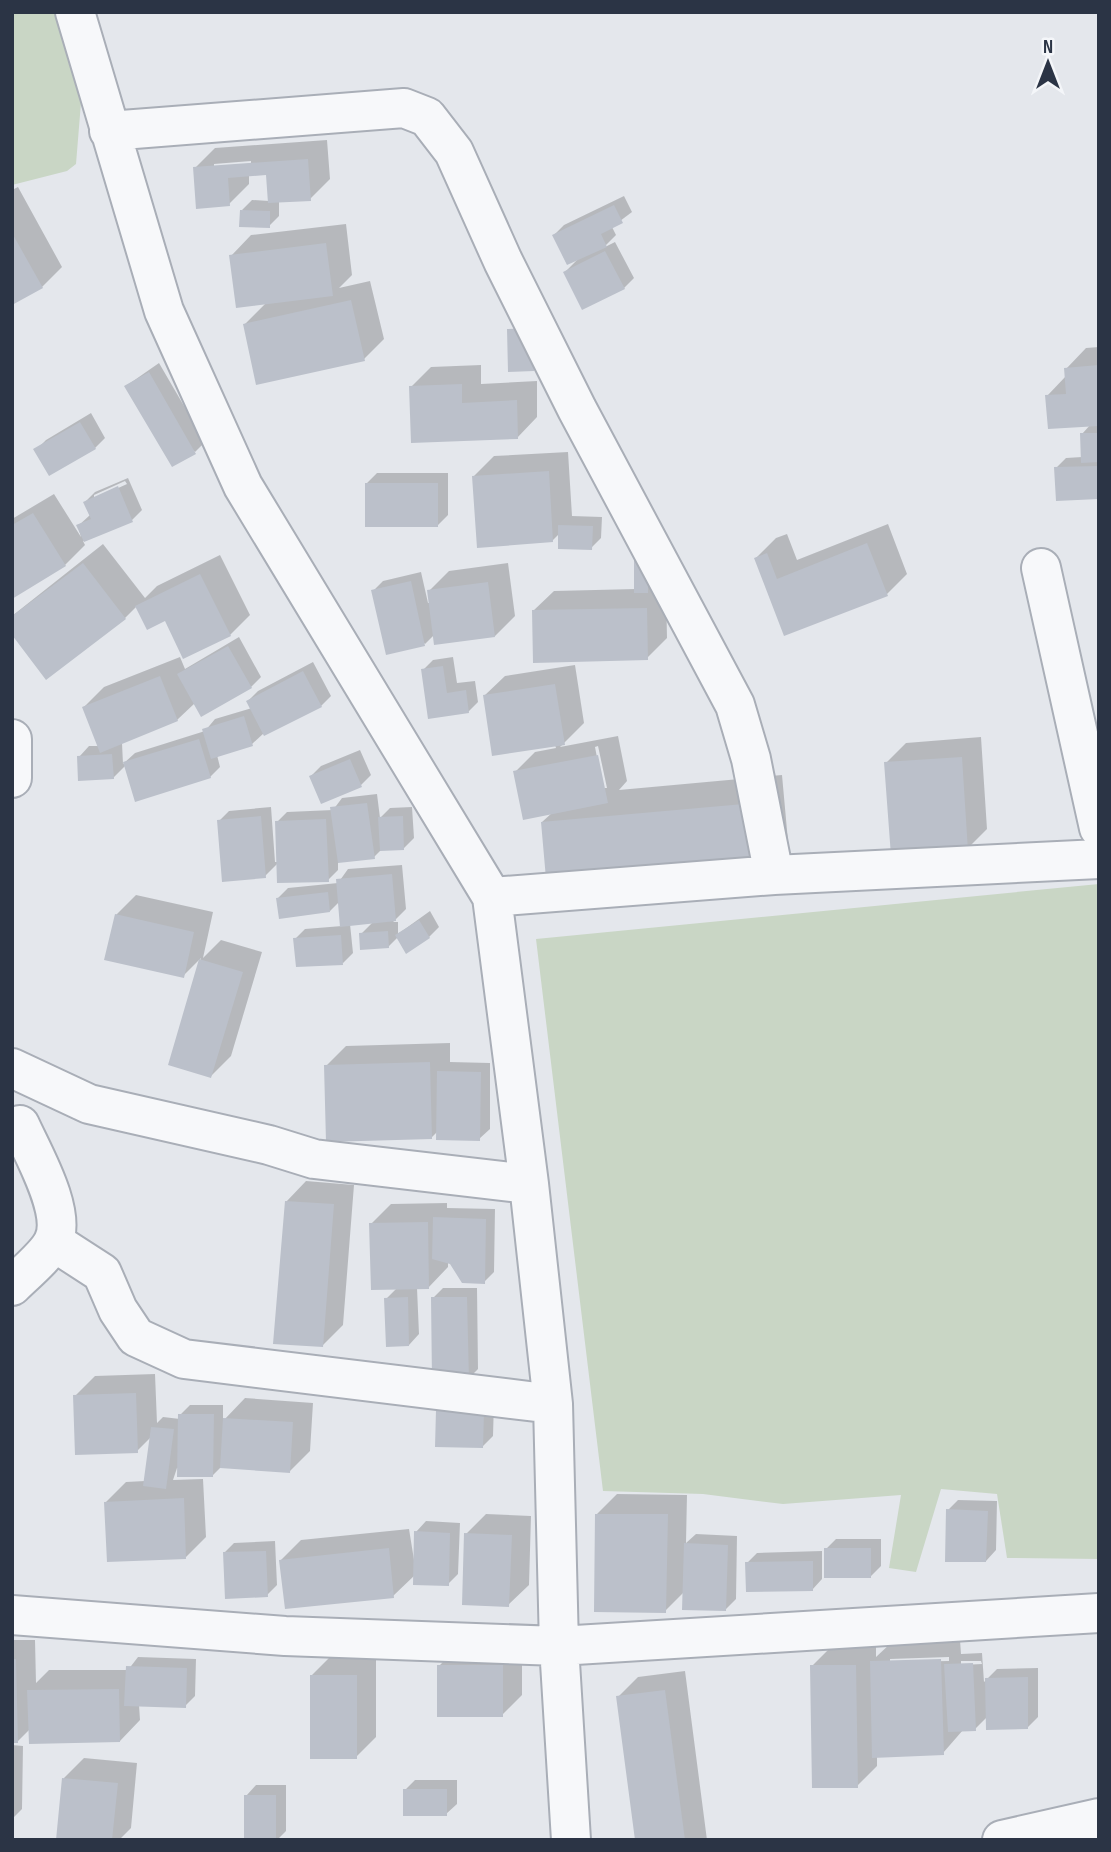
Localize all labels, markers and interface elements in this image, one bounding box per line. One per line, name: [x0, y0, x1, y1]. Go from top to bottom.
north arrow: [1013, 28, 1083, 98]
text: N: [1043, 36, 1053, 59]

